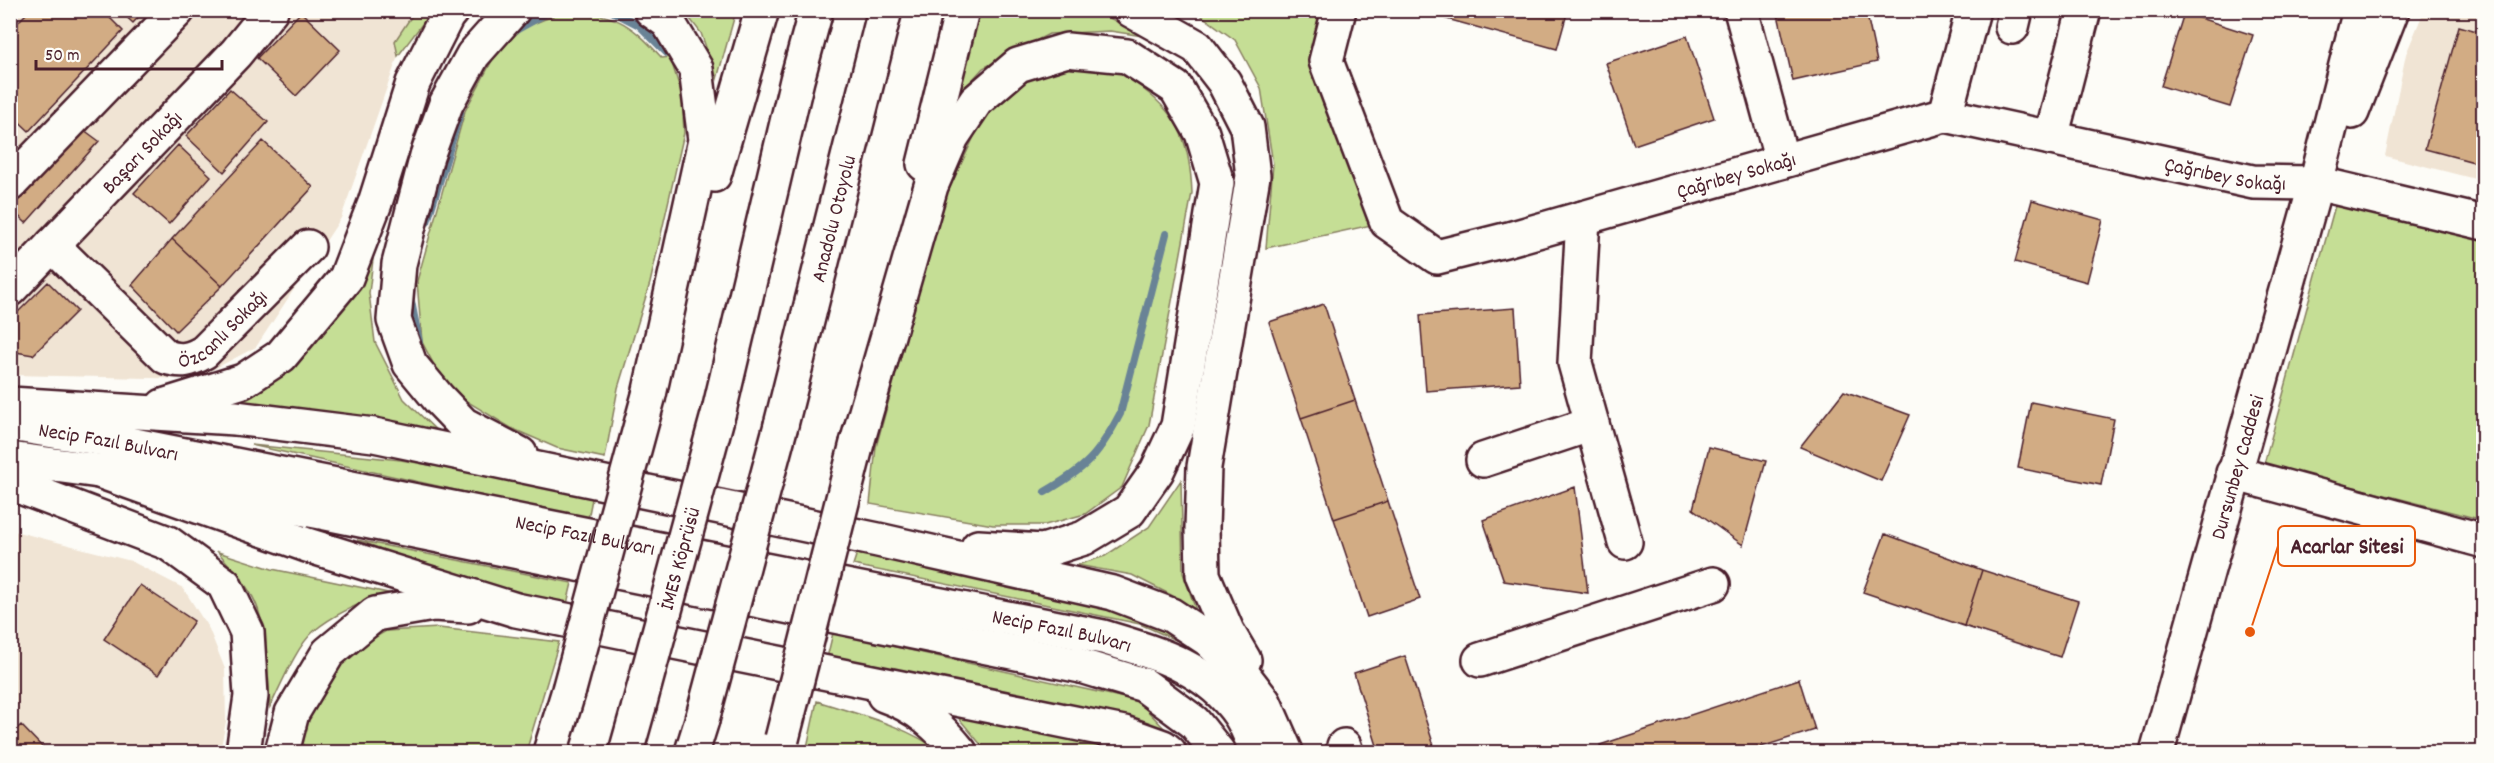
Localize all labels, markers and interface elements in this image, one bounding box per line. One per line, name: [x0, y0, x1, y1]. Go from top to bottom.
scale bar: [36, 33, 222, 71]
text: 50 m: [45, 44, 80, 69]
street label: Başarı Sokağı: [96, 105, 191, 202]
street label: Çağrıbey Sokağı: [1674, 146, 1800, 209]
street label: Çağrıbey Sokağı: [2162, 151, 2286, 201]
street label: Anadolu Otoyolu: [805, 152, 866, 286]
street label: Özcanlı Sokağı: [177, 284, 276, 378]
street label: Dursunbey Caddesi: [2205, 392, 2274, 543]
street label: Necip Fazıl Bulvarı: [36, 417, 181, 471]
street label: İMES Köprüsü: [654, 504, 710, 614]
street label: Necip Fazıl Bulvarı: [512, 509, 657, 566]
callout: Acarlar Sitesi: [2278, 526, 2415, 566]
text: Acarlar Sitesi: [2291, 533, 2403, 564]
street label: Necip Fazıl Bulvarı: [989, 603, 1135, 663]

